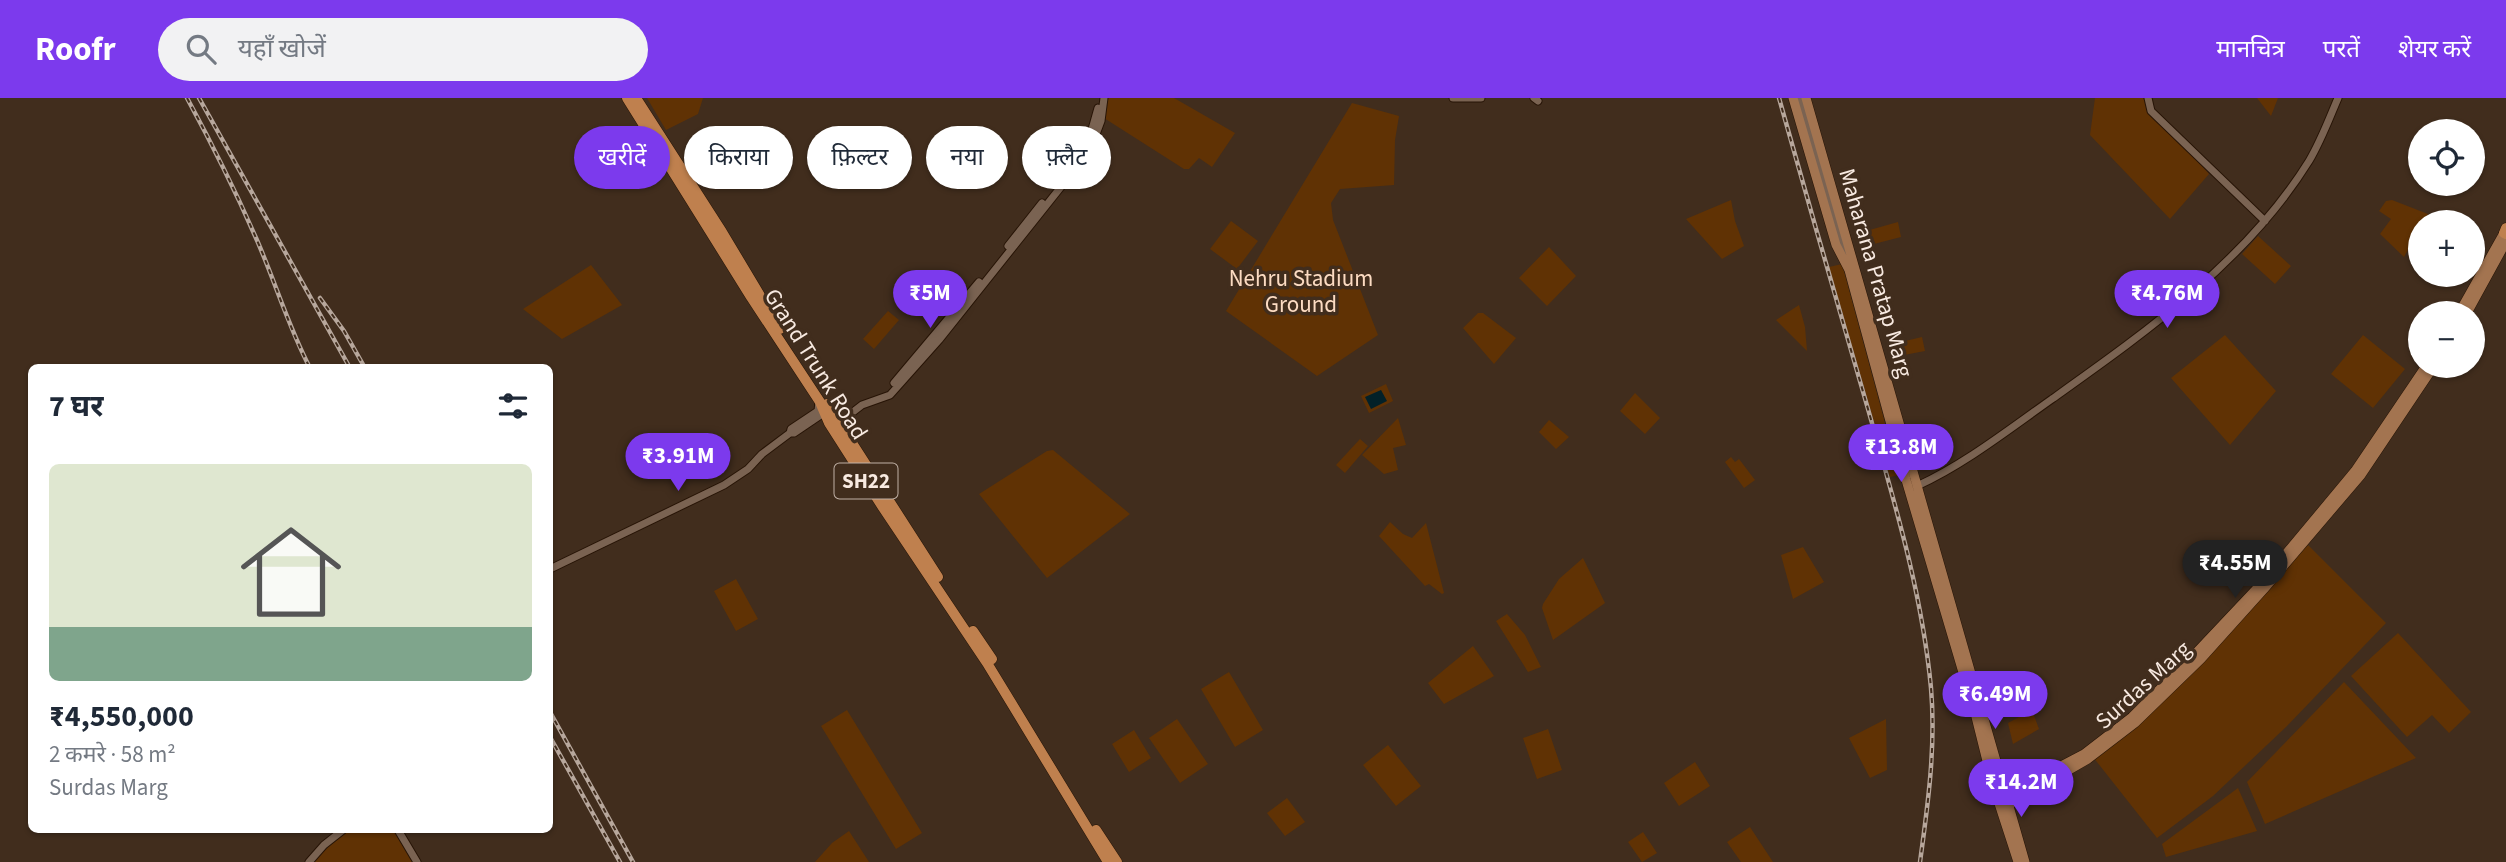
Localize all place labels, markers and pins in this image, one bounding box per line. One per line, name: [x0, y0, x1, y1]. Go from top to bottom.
pin: ₹5M: [896, 271, 964, 330]
pin: ₹4.76M: [2110, 271, 2224, 330]
pin: ₹13.8M: [1844, 424, 1958, 484]
pin: ₹3.91M: [621, 434, 735, 493]
pin: ₹4.55M: [2178, 540, 2292, 600]
pin: ₹6.49M: [1938, 672, 2052, 731]
pin: ₹14.2M: [1964, 760, 2078, 819]

